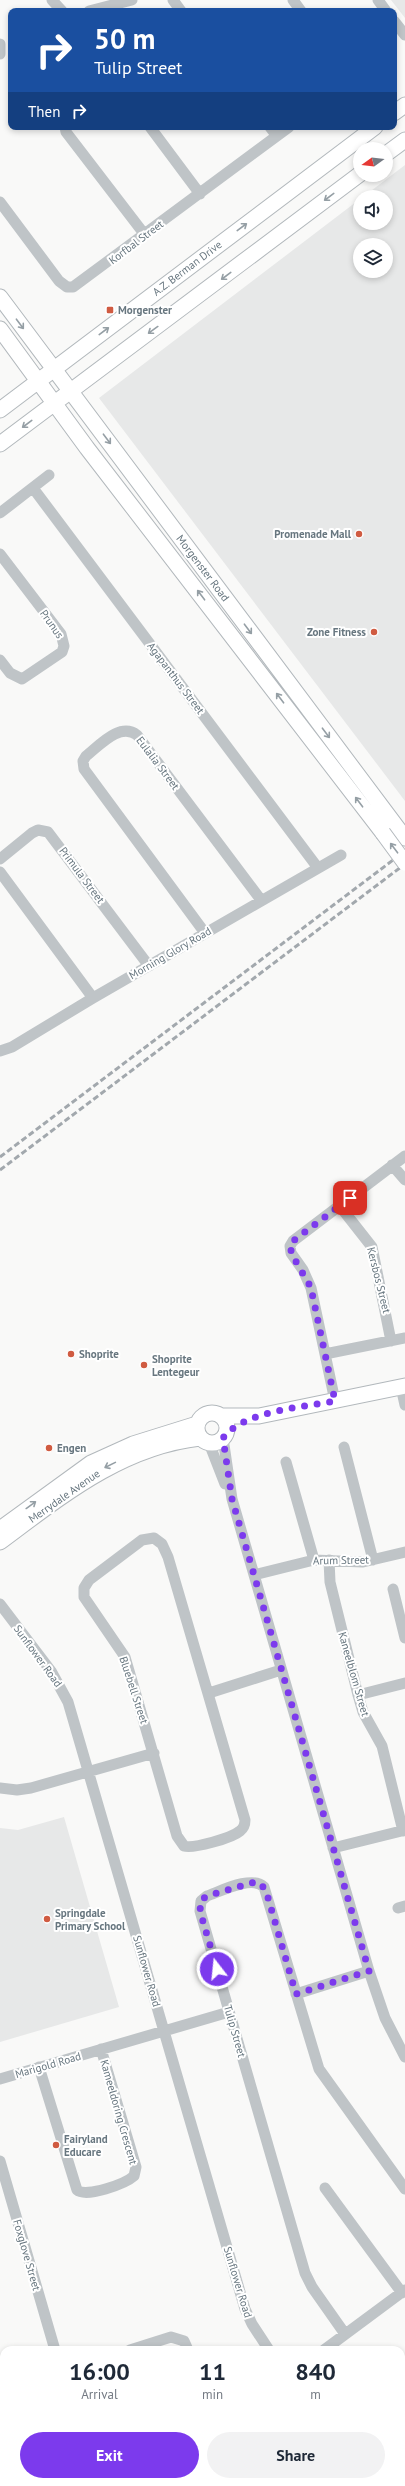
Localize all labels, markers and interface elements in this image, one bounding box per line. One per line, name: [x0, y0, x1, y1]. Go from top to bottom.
text: 50 m: [94, 20, 155, 57]
icon: right: [28, 24, 80, 76]
text: Tulip Street: [94, 56, 182, 79]
icon: right: [68, 100, 90, 122]
text: Then: [28, 102, 60, 121]
north arrow: [353, 142, 393, 182]
map controls: [353, 142, 393, 278]
button: sound: [353, 190, 393, 230]
one-way arrow: [323, 193, 334, 202]
street label: Korfbal Street: [106, 217, 166, 267]
one-way arrow: [236, 223, 247, 231]
street label: A.Z. Berman Drive: [150, 237, 225, 299]
button: layers: [353, 238, 393, 278]
one-way arrow: [220, 272, 231, 281]
place label: Morgenster: [118, 303, 172, 317]
marker: Morgenster: [105, 305, 115, 315]
one-way arrow: [16, 318, 24, 329]
one-way arrow: [99, 326, 110, 335]
one-way arrow: [148, 326, 159, 334]
one-way arrow: [22, 420, 33, 428]
one-way arrow: [103, 434, 111, 445]
place label: Promenade Mall: [274, 527, 352, 541]
marker: Promenade Mall: [354, 529, 364, 539]
street label: Morgenster Road: [173, 532, 233, 604]
one-way arrow: [197, 590, 206, 601]
street label: Prunus: [37, 607, 67, 641]
one-way arrow: [244, 623, 252, 634]
place label: Zone Fitness: [307, 625, 366, 639]
marker: Zone Fitness: [369, 627, 379, 637]
street label: Agapanthus Street: [144, 639, 208, 717]
one-way arrow: [276, 693, 284, 704]
one-way arrow: [322, 727, 330, 738]
street label: Eulalia Street: [133, 734, 183, 793]
one-way arrow: [355, 797, 363, 808]
one-way arrow: [390, 842, 398, 853]
street label: Primula Street: [56, 844, 108, 906]
street label: Morning Glory Road: [126, 924, 214, 982]
pin: [333, 1181, 367, 1215]
icon: arrive: [339, 1187, 361, 1209]
street label: Kersbos Street: [364, 1245, 394, 1315]
place label: Shoprite: [79, 1347, 119, 1361]
marker: Shoprite: [66, 1349, 76, 1359]
place label: Shoprite Lentegeur: [152, 1352, 200, 1379]
marker: Shoprite Lentegeur: [139, 1360, 149, 1370]
place label: Engen: [57, 1441, 86, 1455]
marker: Engen: [44, 1443, 54, 1453]
one-way arrow: [104, 1462, 116, 1470]
street label: Merrydale Avenue: [26, 1466, 103, 1526]
one-way arrow: [25, 1501, 36, 1509]
street label: Arum Street: [313, 1553, 369, 1567]
street label: Sunflower Road: [11, 1622, 65, 1690]
street label: Kaneelblom Street: [335, 1630, 373, 1718]
street label: Bluebell Street: [117, 1654, 152, 1726]
place label: Springdale Primary School: [55, 1906, 126, 1933]
marker: Springdale Primary School: [42, 1914, 52, 1924]
street label: Sunflower Road: [130, 1934, 164, 2008]
position arrow: [196, 1948, 238, 1990]
street label: Tulip Street: [221, 2003, 249, 2059]
street label: Marigold Road: [13, 2049, 83, 2081]
street label: Kameeldoring Crescent: [97, 2058, 141, 2166]
place label: Fairyland Educare: [64, 2132, 108, 2159]
marker: Fairyland Educare: [51, 2140, 61, 2150]
street label: Foxglove Street: [10, 2218, 44, 2292]
street label: Sunflower Road: [221, 2245, 255, 2319]
text: 16:00: [69, 2356, 130, 2387]
text: 11: [199, 2356, 226, 2387]
text: 840: [295, 2356, 336, 2387]
text: Arrival: [81, 2386, 118, 2403]
text: min: [202, 2386, 223, 2403]
text: m: [310, 2386, 321, 2403]
button: Exit: [20, 2432, 199, 2478]
button: Share: [207, 2432, 385, 2478]

